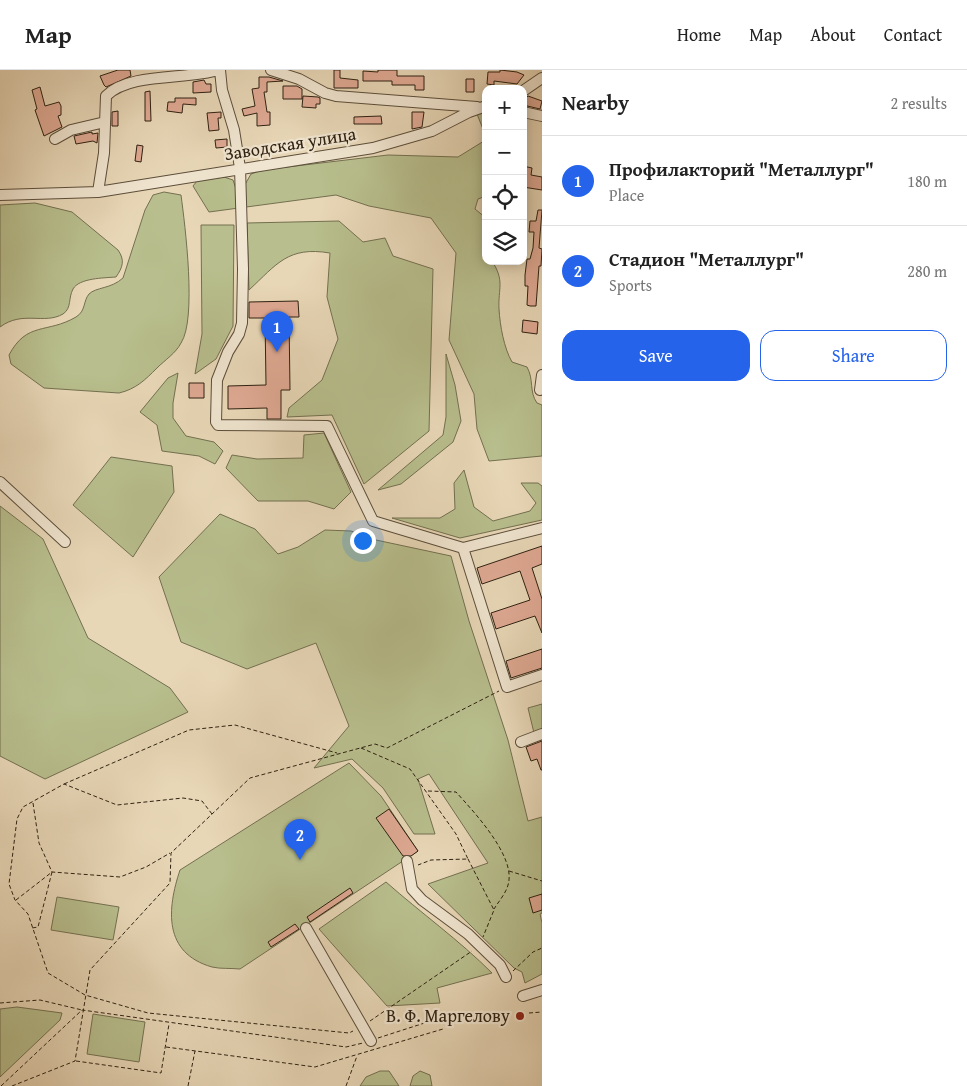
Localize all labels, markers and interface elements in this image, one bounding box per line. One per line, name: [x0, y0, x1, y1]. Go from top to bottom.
text: Map: [25, 17, 72, 52]
text: Home: [677, 21, 721, 48]
text: Map: [749, 21, 782, 48]
text: About: [810, 21, 856, 48]
text: Contact: [884, 21, 942, 48]
map controls: [482, 85, 527, 265]
button: +: [482, 85, 527, 130]
text: Nearby: [562, 87, 629, 118]
text: 2 results: [890, 91, 947, 115]
street label: Заводская улица: [222, 120, 358, 167]
button: −: [482, 130, 527, 175]
text: Профилакторий "Металлург": [609, 155, 874, 183]
text: 1: [574, 169, 582, 193]
text: 180 m: [907, 169, 947, 193]
button: locate: [482, 175, 527, 220]
text: Place: [609, 183, 644, 207]
button: layers: [482, 220, 527, 265]
text: Стадион "Металлург": [609, 245, 804, 273]
text: 2: [574, 259, 582, 283]
text: 280 m: [907, 259, 947, 283]
text: Sports: [609, 273, 652, 297]
pin: 1: [261, 311, 293, 352]
button: Save: [562, 330, 750, 381]
button: Share: [760, 330, 947, 381]
your location: [350, 528, 376, 554]
pin: 2: [284, 819, 316, 860]
place label: В. Ф. Маргелову: [386, 1002, 510, 1029]
marker: В. Ф. Маргелову: [514, 1010, 526, 1022]

